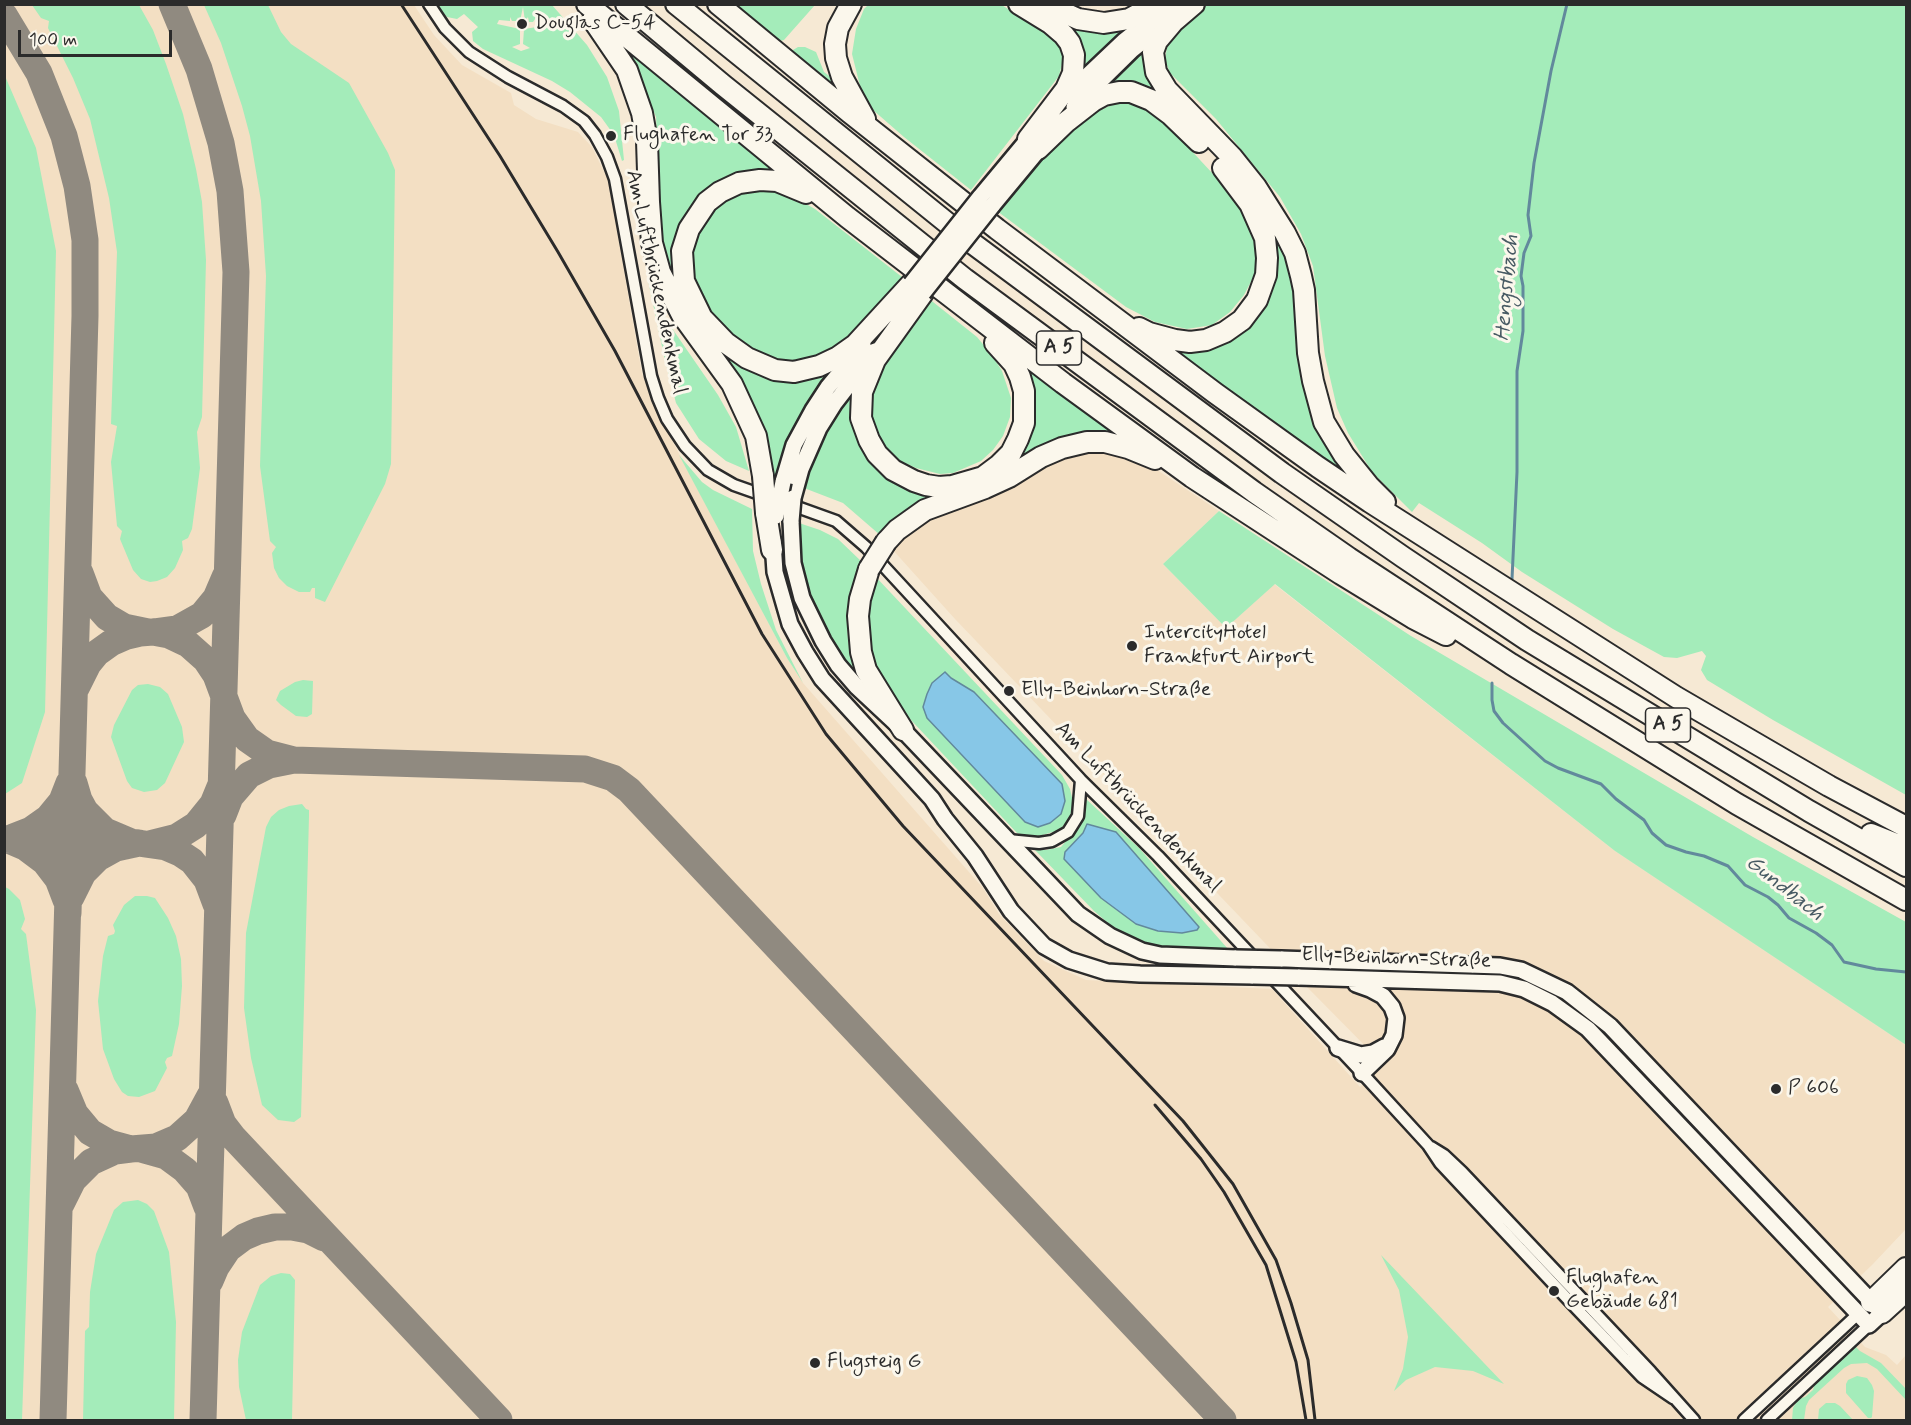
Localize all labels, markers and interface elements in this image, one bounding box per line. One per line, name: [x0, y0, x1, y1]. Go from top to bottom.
place label: Douglas C-54: [534, 11, 656, 37]
marker: Douglas C-54: [515, 17, 529, 31]
scale bar: [21, 18, 176, 56]
text: 100 m: [29, 28, 77, 52]
place label: Flughafen Tor 33: [623, 123, 773, 149]
marker: Flughafen Tor 33: [604, 129, 618, 143]
street label: Am Luftbrückendenkmal: [619, 168, 691, 396]
water label: Hengstbach: [1490, 234, 1526, 342]
road number: A 5: [1036, 331, 1082, 365]
place label: IntercityHotel Frankfurt Airport: [1144, 621, 1314, 671]
marker: IntercityHotel Frankfurt Airport: [1125, 639, 1139, 653]
place label: Elly-Beinhorn-Straße: [1021, 678, 1211, 704]
marker: Elly-Beinhorn-Straße: [1002, 684, 1016, 698]
road number: A 5: [1646, 708, 1690, 742]
street label: Am Luftbrückendenkmal: [1049, 717, 1225, 899]
water label: Gundbach: [1740, 850, 1828, 928]
street label: Elly-Beinhorn-Straße: [1301, 943, 1491, 975]
place label: P 606: [1788, 1076, 1839, 1102]
marker: P 606: [1769, 1082, 1783, 1096]
place label: Flughafen Gebäude 681: [1566, 1266, 1678, 1316]
marker: Flughafen Gebäude 681: [1547, 1284, 1561, 1298]
place label: Flugsteig G: [827, 1350, 921, 1376]
marker: Flugsteig G: [808, 1356, 822, 1370]

